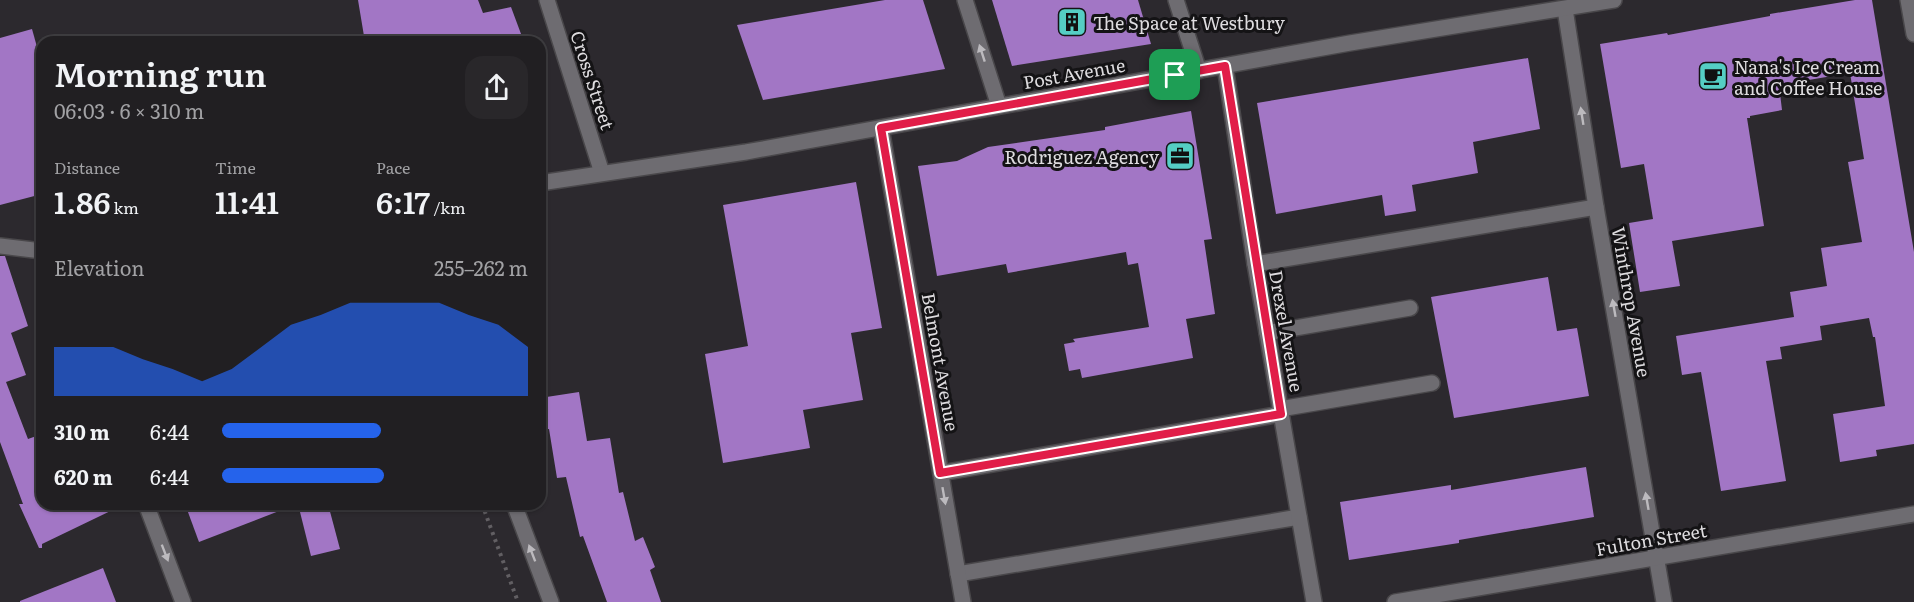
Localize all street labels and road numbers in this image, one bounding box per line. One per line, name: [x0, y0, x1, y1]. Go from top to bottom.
street label: Cross Street: [564, 27, 622, 134]
street label: Post Avenue: [1021, 51, 1127, 95]
street label: Winthrop Avenue: [1605, 225, 1659, 379]
street label: Drexel Avenue: [1263, 268, 1311, 394]
street label: Belmont Avenue: [916, 291, 966, 433]
street label: Fulton Street: [1593, 516, 1709, 562]

